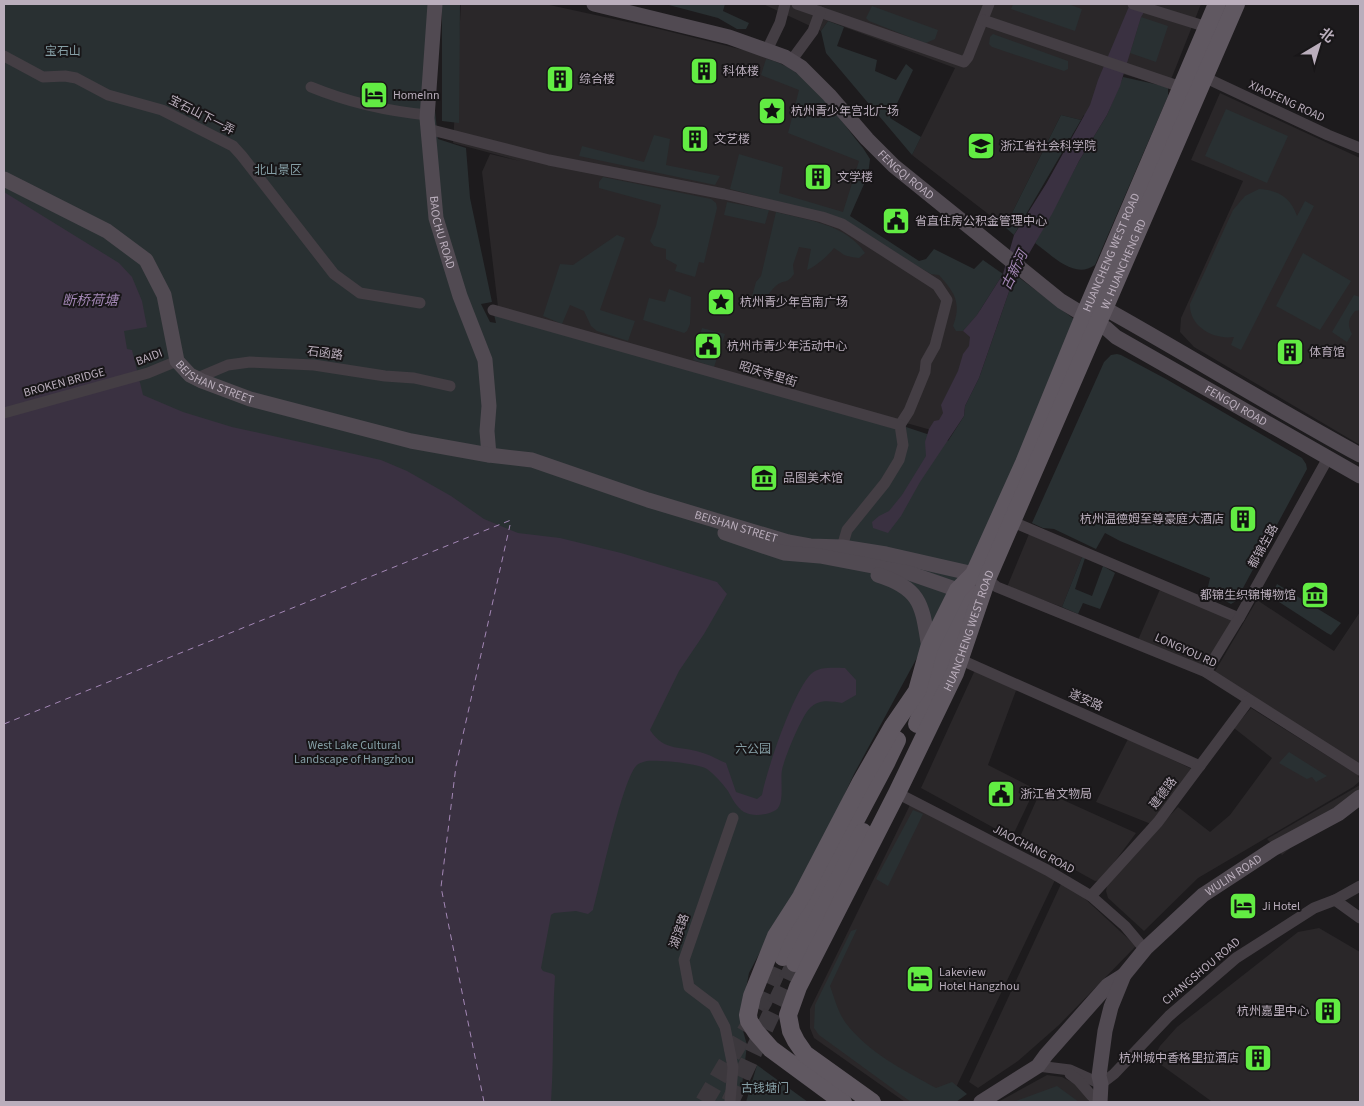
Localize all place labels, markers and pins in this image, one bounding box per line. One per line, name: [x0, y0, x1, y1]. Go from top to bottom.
building icon: 科体楼: [689, 56, 719, 86]
place label: 科体楼: [723, 63, 759, 80]
building icon: 综合楼: [545, 64, 575, 94]
place label: 综合楼: [579, 71, 615, 88]
hotel icon: HomeInn: [359, 80, 389, 110]
place label: HomeInn: [393, 87, 440, 104]
place icon: 杭州青少年宫北广场: [757, 96, 787, 126]
place label: 杭州青少年宫北广场: [791, 103, 899, 120]
building icon: 文艺楼: [680, 124, 710, 154]
place label: 文艺楼: [714, 131, 750, 148]
school or university icon: 浙江省社会科学院: [966, 131, 996, 161]
place label: 浙江省社会科学院: [1000, 138, 1096, 155]
building icon: 文学楼: [803, 162, 833, 192]
place label: 文学楼: [837, 169, 873, 186]
public building icon: 省直住房公积金管理中心: [881, 206, 911, 236]
place label: 省直住房公积金管理中心: [915, 213, 1047, 230]
place icon: 杭州青少年宫南广场: [706, 287, 736, 317]
place label: 杭州青少年宫南广场: [740, 294, 848, 311]
public building icon: 杭州市青少年活动中心: [693, 331, 723, 361]
building icon: 体育馆: [1275, 337, 1305, 367]
place label: 杭州市青少年活动中心: [727, 338, 847, 355]
place label: 体育馆: [1309, 344, 1345, 361]
museum icon: 品图美术馆: [749, 463, 779, 493]
place label: 品图美术馆: [783, 470, 843, 487]
building icon: 杭州温德姆至尊豪庭大酒店: [1228, 504, 1258, 534]
place label: 杭州温德姆至尊豪庭大酒店: [1080, 511, 1224, 528]
museum icon: 都锦生织锦博物馆: [1300, 580, 1330, 610]
place label: 都锦生织锦博物馆: [1200, 587, 1296, 604]
public building icon: 浙江省文物局: [986, 779, 1016, 809]
place label: 浙江省文物局: [1020, 786, 1092, 803]
hotel icon: Ji Hotel: [1228, 891, 1258, 921]
place label: Ji Hotel: [1262, 898, 1300, 915]
hotel icon: Lakeview Hotel Hangzhou: [905, 964, 935, 994]
place label: Lakeview Hotel Hangzhou: [939, 964, 1019, 995]
building icon: 杭州嘉里中心: [1313, 996, 1343, 1026]
place label: 杭州嘉里中心: [1237, 1003, 1309, 1020]
building icon: 杭州城中香格里拉酒店: [1243, 1043, 1273, 1073]
place label: 杭州城中香格里拉酒店: [1119, 1050, 1239, 1067]

